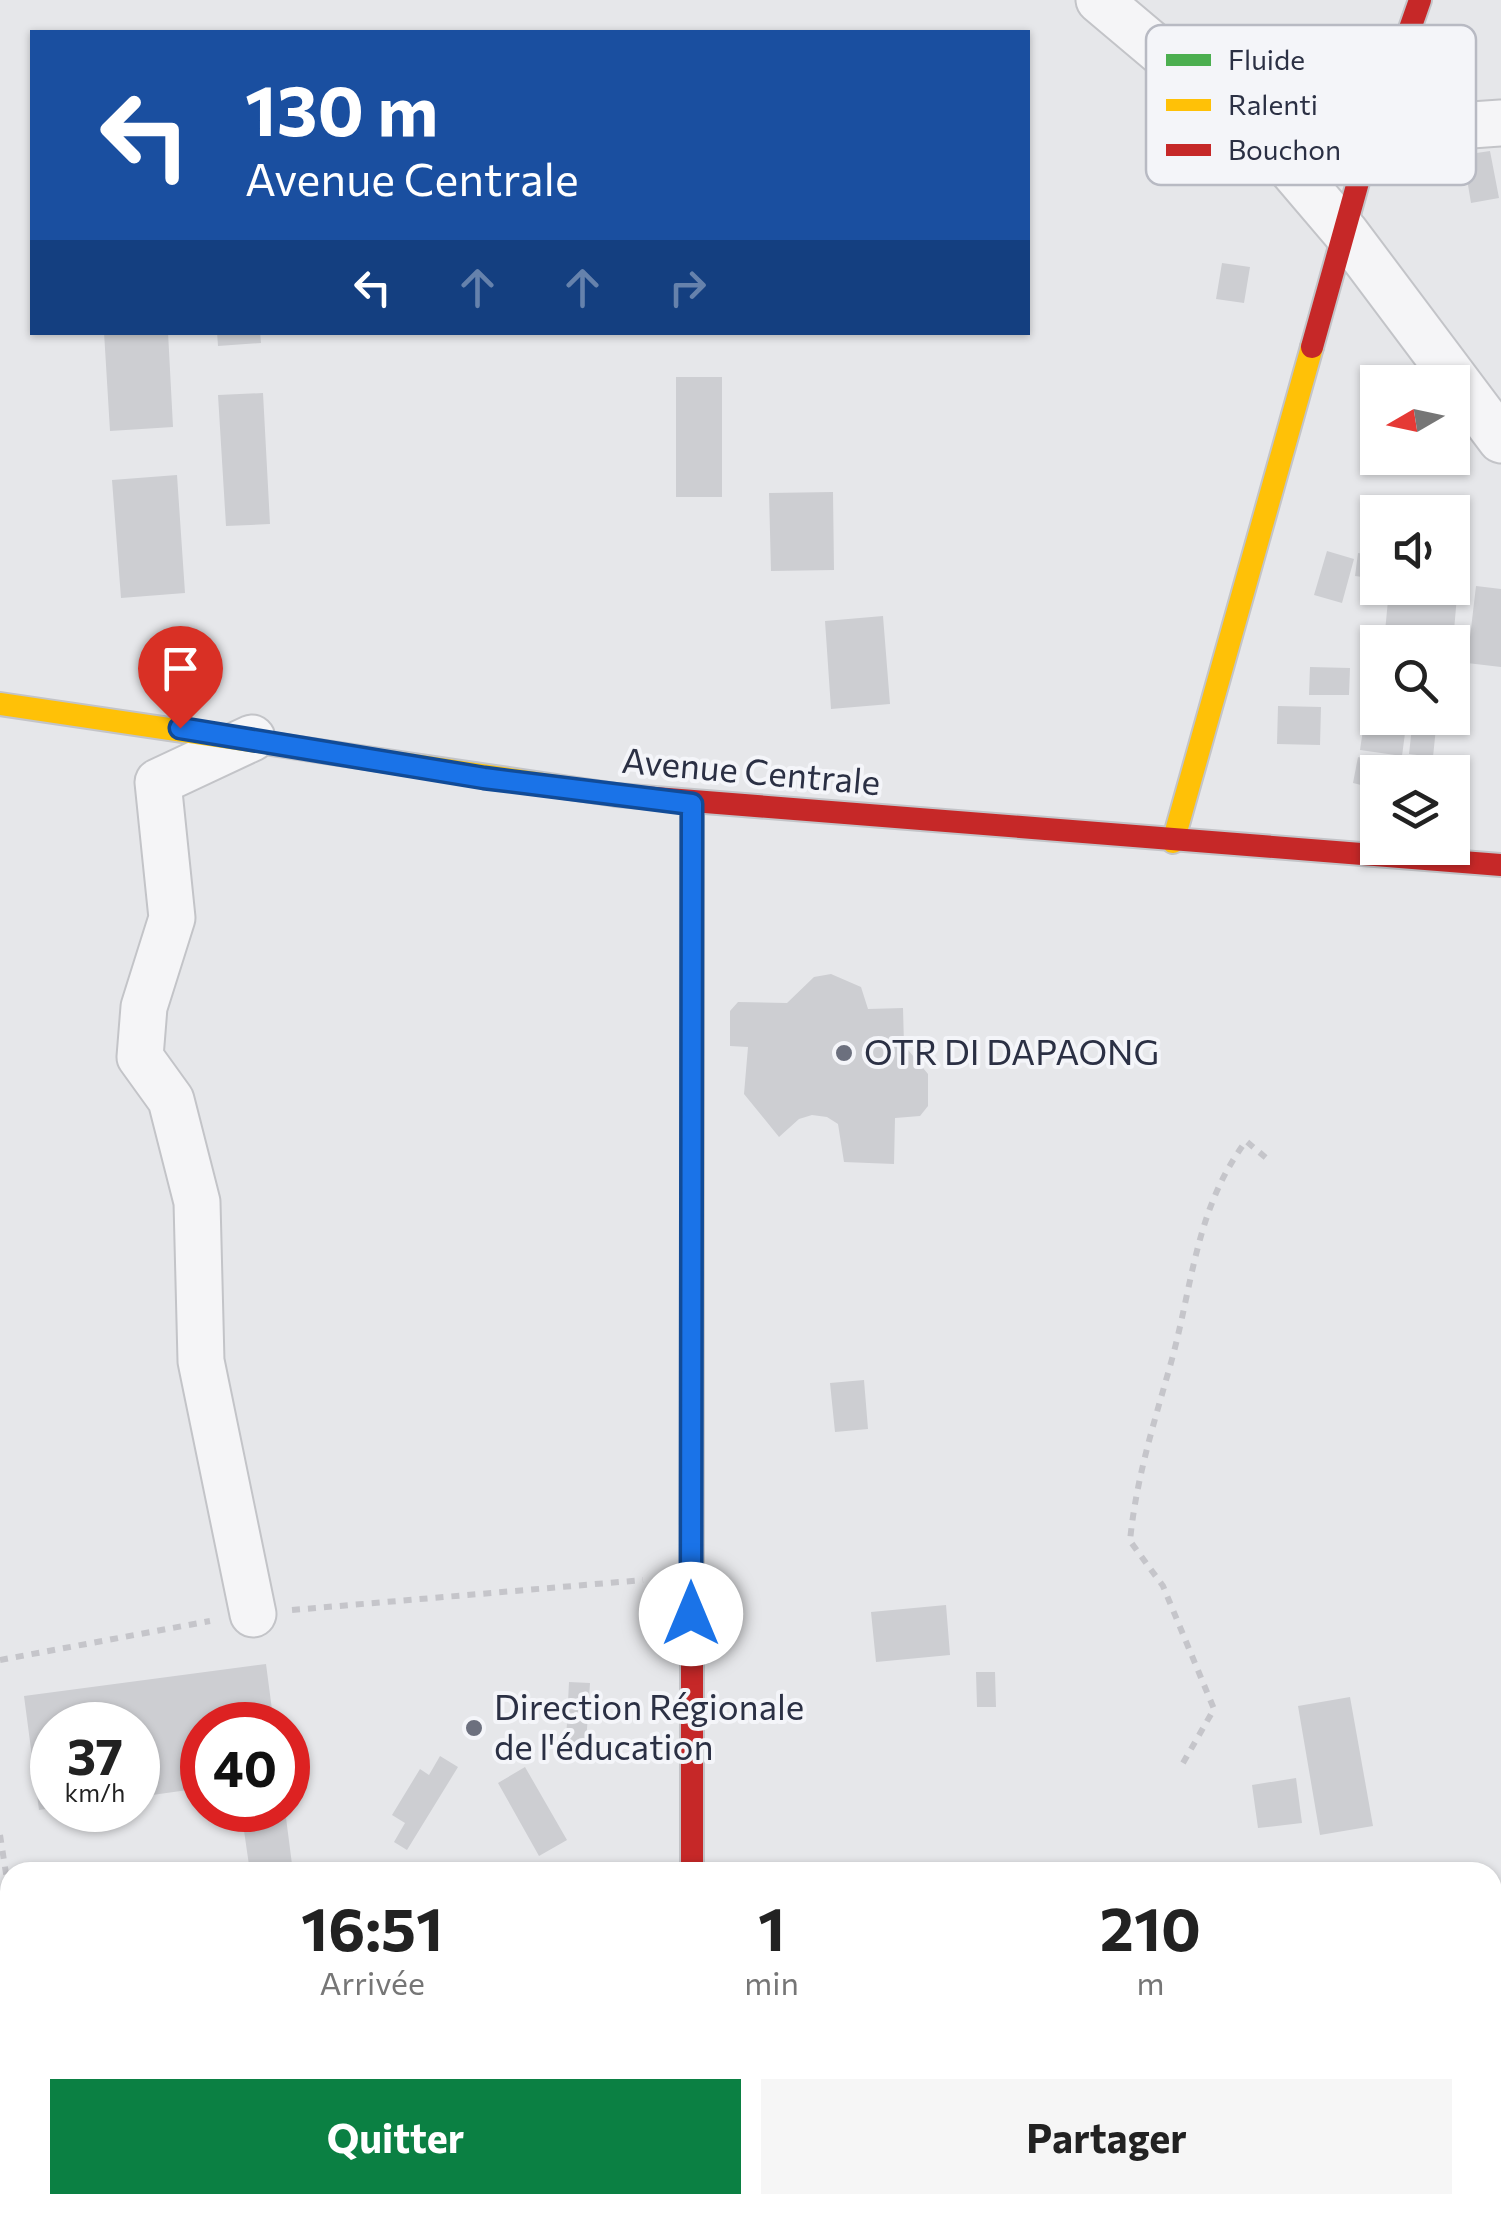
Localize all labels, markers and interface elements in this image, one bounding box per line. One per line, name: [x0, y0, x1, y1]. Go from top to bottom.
legend: [1146, 25, 1476, 185]
text: Fluide: [1228, 42, 1305, 76]
text: 130 m: [245, 65, 438, 150]
icon: left: [80, 70, 210, 200]
text: Ralenti: [1228, 87, 1318, 121]
text: Bouchon: [1228, 132, 1341, 166]
text: Avenue Centrale: [245, 150, 579, 205]
icon: left: [345, 260, 400, 315]
icon: ahead: [450, 260, 505, 315]
icon: ahead: [555, 260, 610, 315]
icon: right: [660, 260, 715, 315]
north arrow: [1360, 365, 1470, 475]
map controls: [1360, 365, 1470, 865]
button: sound: [1360, 495, 1470, 605]
button: search: [1360, 625, 1470, 735]
pin: [138, 626, 223, 729]
icon: arrive: [153, 641, 208, 696]
street label: Avenue Centrale: [620, 737, 882, 802]
button: layers: [1360, 755, 1470, 865]
place label: OTR DI DAPAONG: [864, 1029, 1159, 1072]
marker: OTR DI DAPAONG: [833, 1042, 855, 1064]
position arrow: [639, 1562, 743, 1666]
place label: Direction Régionale de l'éducation: [494, 1684, 804, 1767]
speed limit sign: 40: [180, 1702, 310, 1832]
marker: Direction Régionale de l'éducation: [463, 1717, 485, 1739]
text: 37: [67, 1724, 123, 1785]
text: km/h: [65, 1777, 125, 1807]
text: 16:51: [301, 1890, 443, 1963]
text: 1: [758, 1890, 785, 1963]
text: 210: [1100, 1890, 1201, 1963]
text: Arrivée: [319, 1962, 425, 2002]
text: min: [744, 1962, 799, 2002]
text: m: [1136, 1962, 1164, 2002]
button: Quitter: [50, 2079, 741, 2194]
button: Partager: [761, 2079, 1452, 2194]

